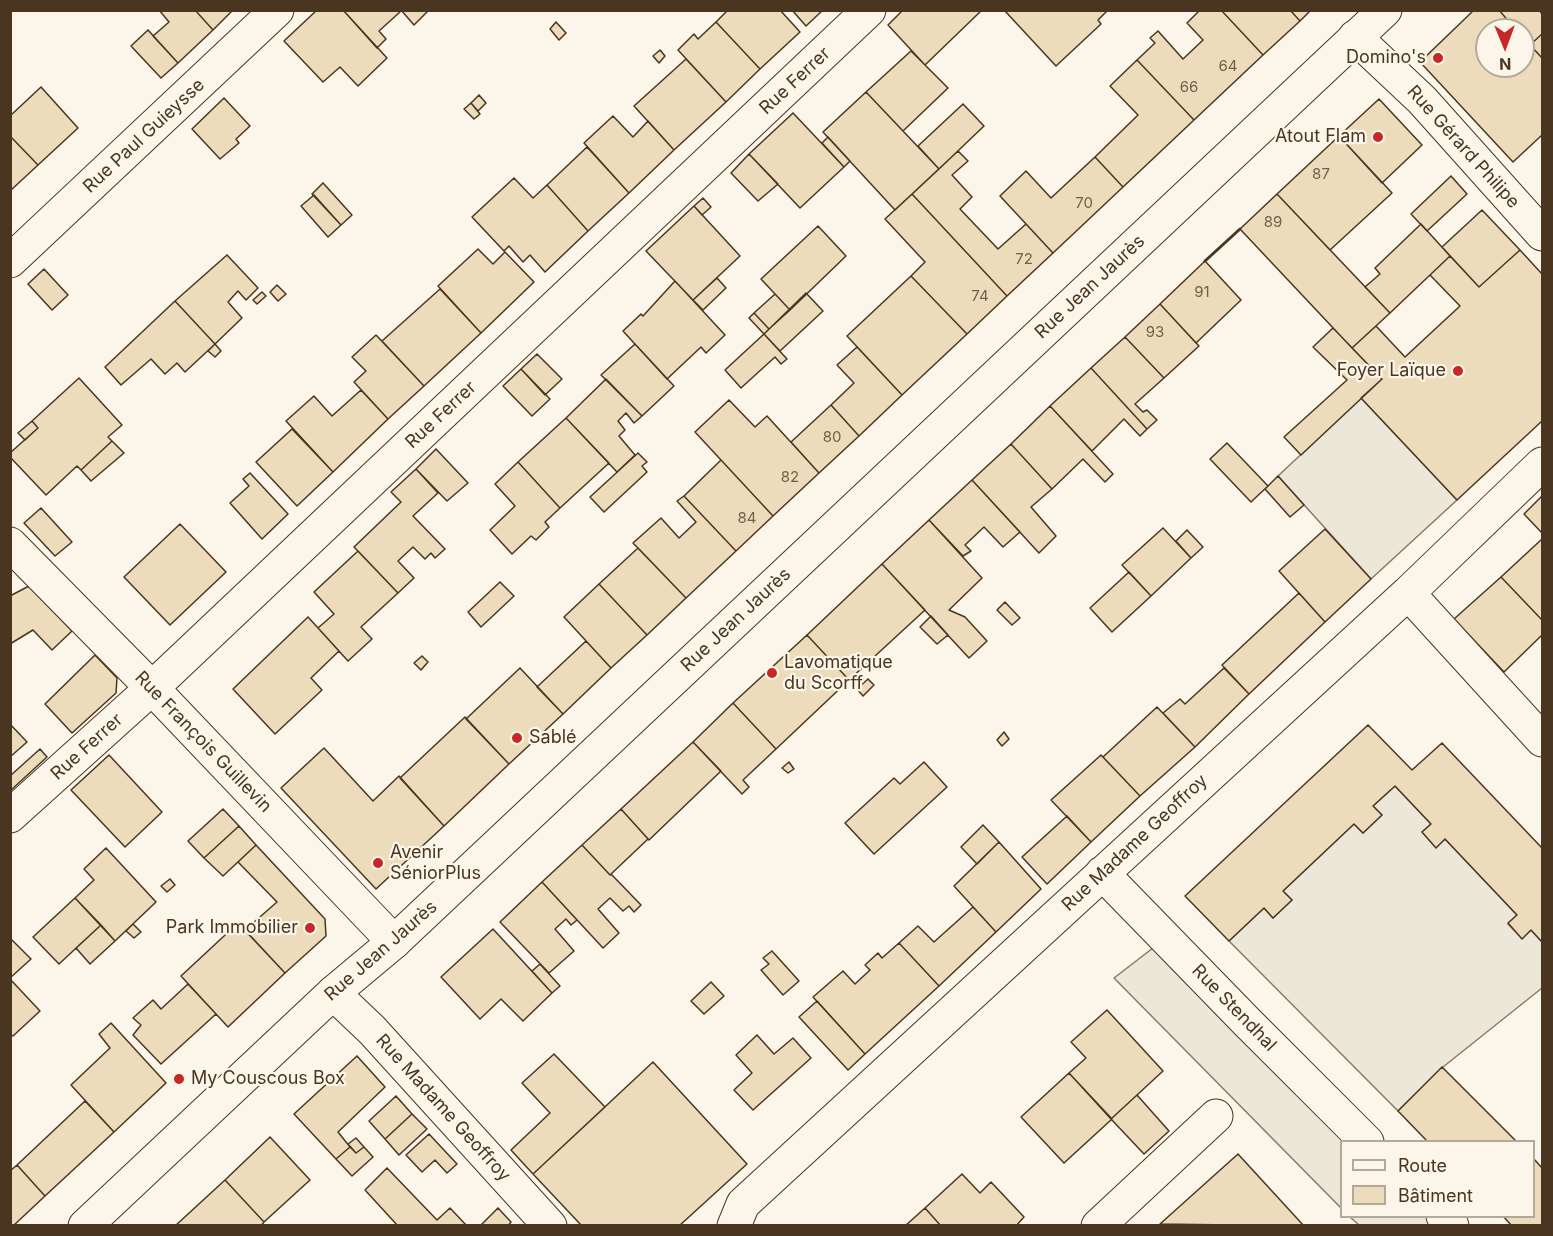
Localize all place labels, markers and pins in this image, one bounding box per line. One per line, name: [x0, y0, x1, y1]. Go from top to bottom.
place label: Domino's: [1346, 47, 1426, 69]
marker: Domino's: [1431, 51, 1445, 65]
place label: Atout Flam: [1275, 126, 1366, 148]
marker: Atout Flam: [1371, 130, 1385, 144]
place label: Foyer Laïque: [1337, 360, 1446, 382]
marker: Foyer Laïque: [1451, 364, 1465, 378]
place label: Lavomatique du Scorff: [784, 652, 893, 694]
marker: Lavomatique du Scorff: [765, 666, 779, 680]
place label: Sablé: [529, 727, 577, 749]
marker: Sablé: [510, 731, 524, 745]
place label: Avenir SéniorPlus: [390, 842, 481, 884]
marker: Avenir SéniorPlus: [371, 856, 385, 870]
place label: Park Immobilier: [166, 917, 298, 939]
marker: Park Immobilier: [303, 921, 317, 935]
place label: My Couscous Box: [191, 1068, 345, 1090]
marker: My Couscous Box: [172, 1072, 186, 1086]

